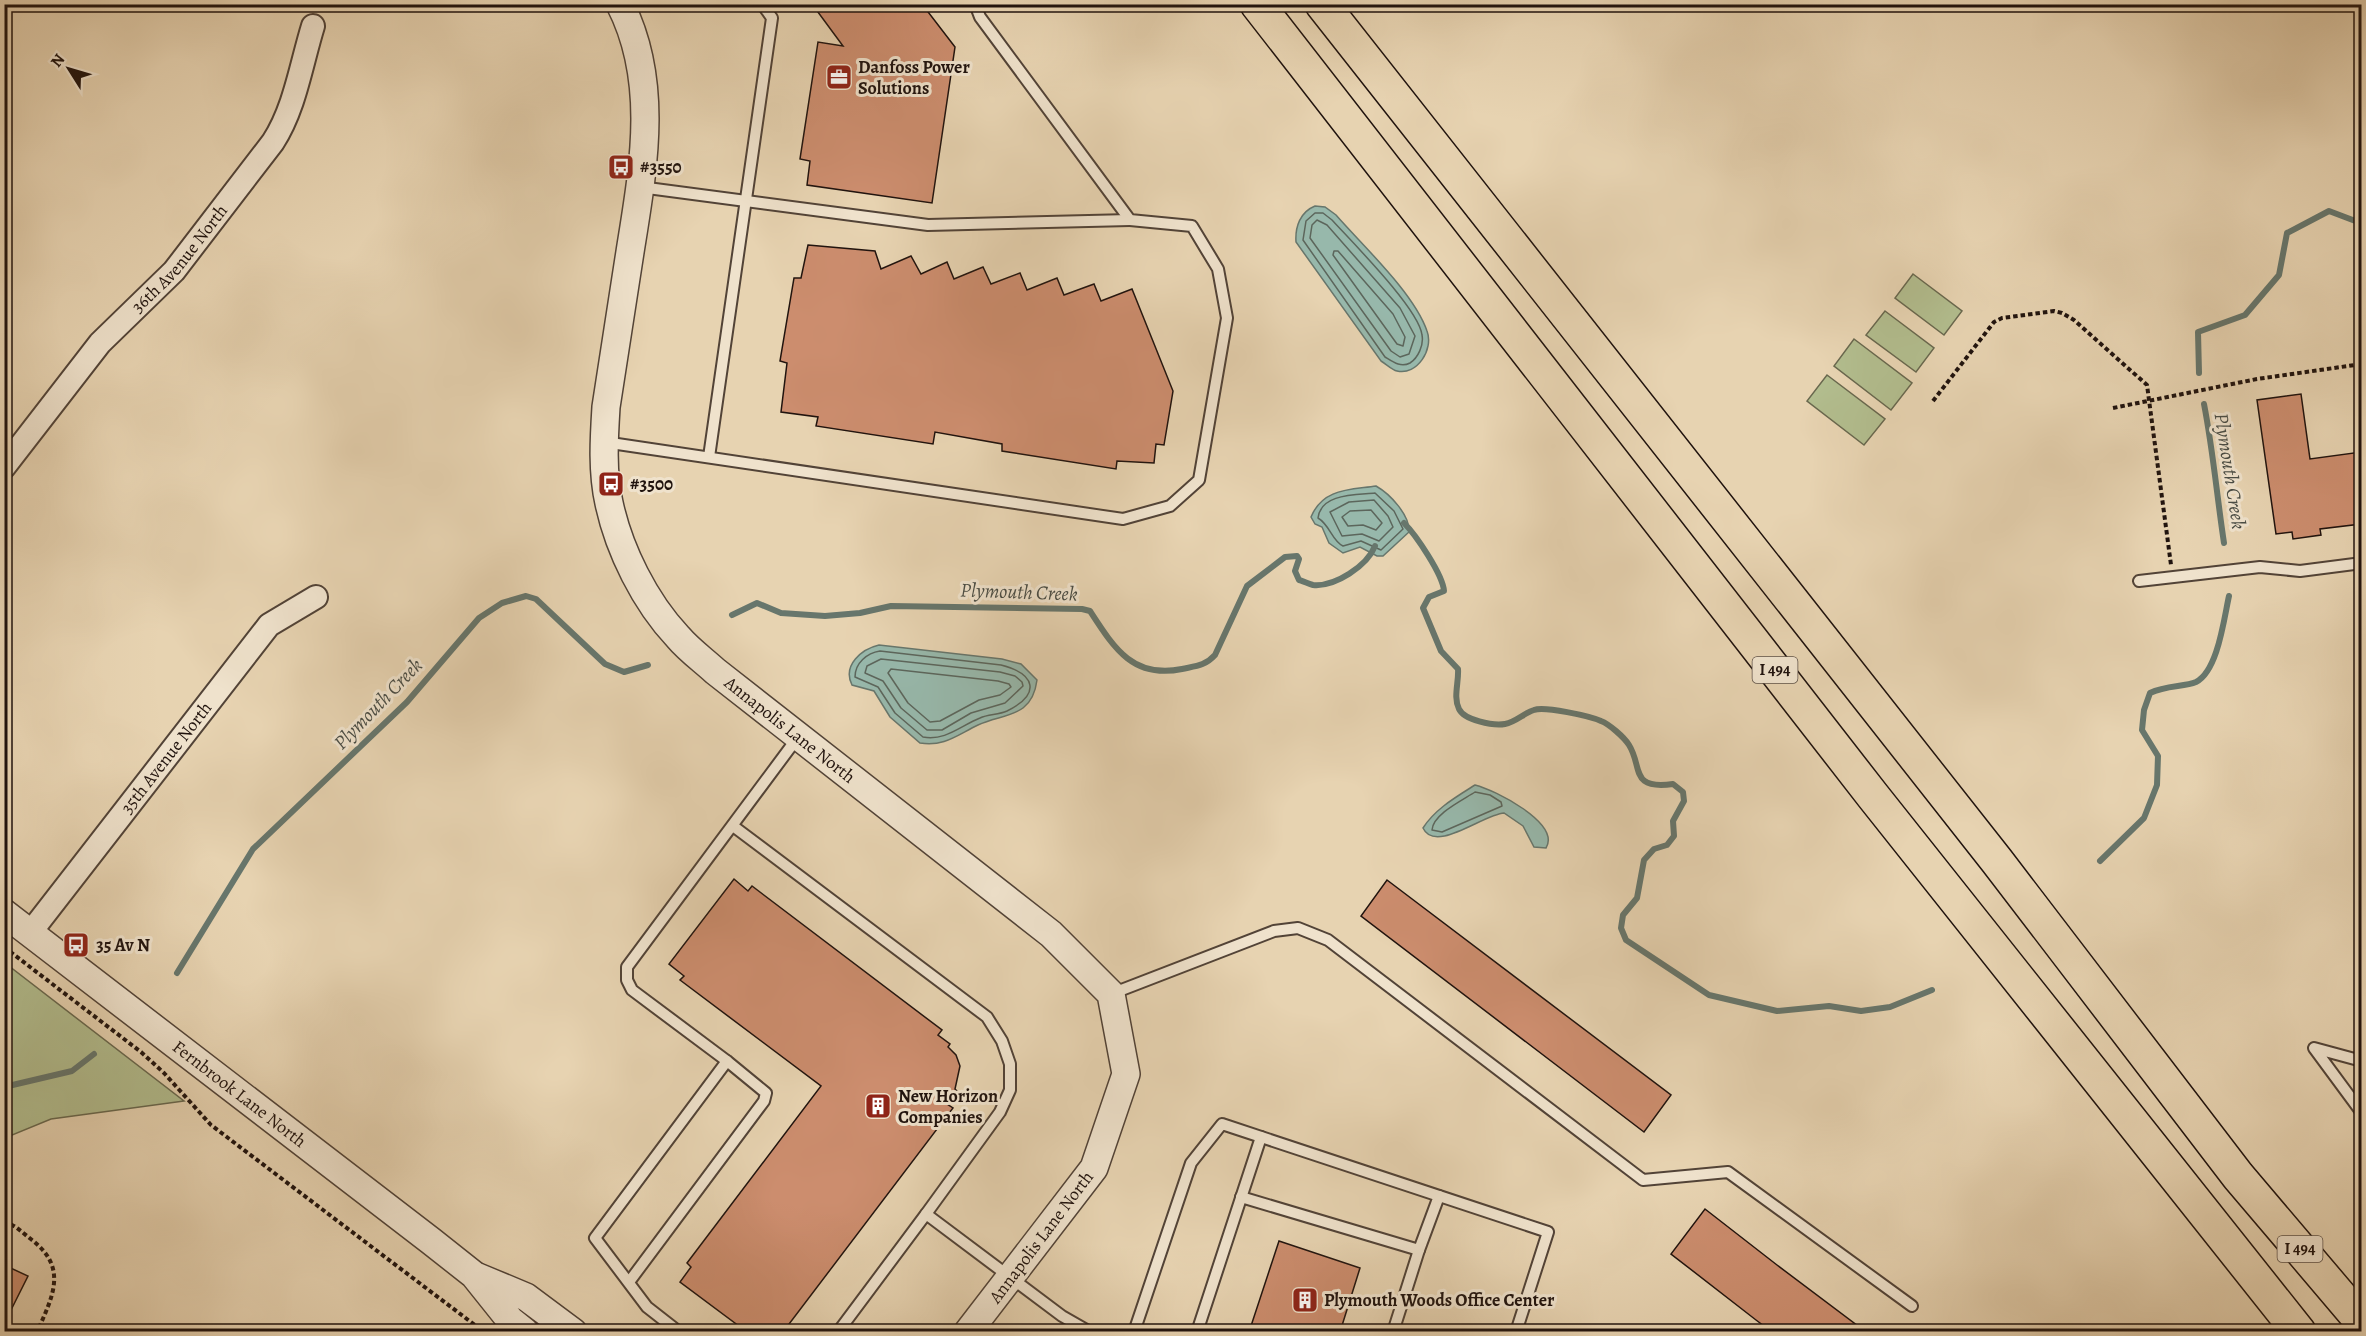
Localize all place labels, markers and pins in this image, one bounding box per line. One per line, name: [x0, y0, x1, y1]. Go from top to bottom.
place label: Danfoss Power Solutions: [858, 55, 970, 100]
office icon: Danfoss Power Solutions: [824, 62, 854, 92]
bus stop icon: #3550: [606, 152, 636, 182]
place label: #3550: [640, 155, 682, 179]
bus stop icon: #3500: [596, 469, 626, 499]
place label: #3500: [630, 472, 673, 496]
bus stop icon: 35 Av N: [61, 930, 91, 960]
place label: 35 Av N: [96, 933, 150, 957]
place label: New Horizon Companies: [898, 1084, 998, 1129]
building icon: New Horizon Companies: [863, 1091, 893, 1121]
building icon: Plymouth Woods Office Center: [1290, 1285, 1320, 1315]
place label: Plymouth Woods Office Center: [1324, 1288, 1555, 1312]

